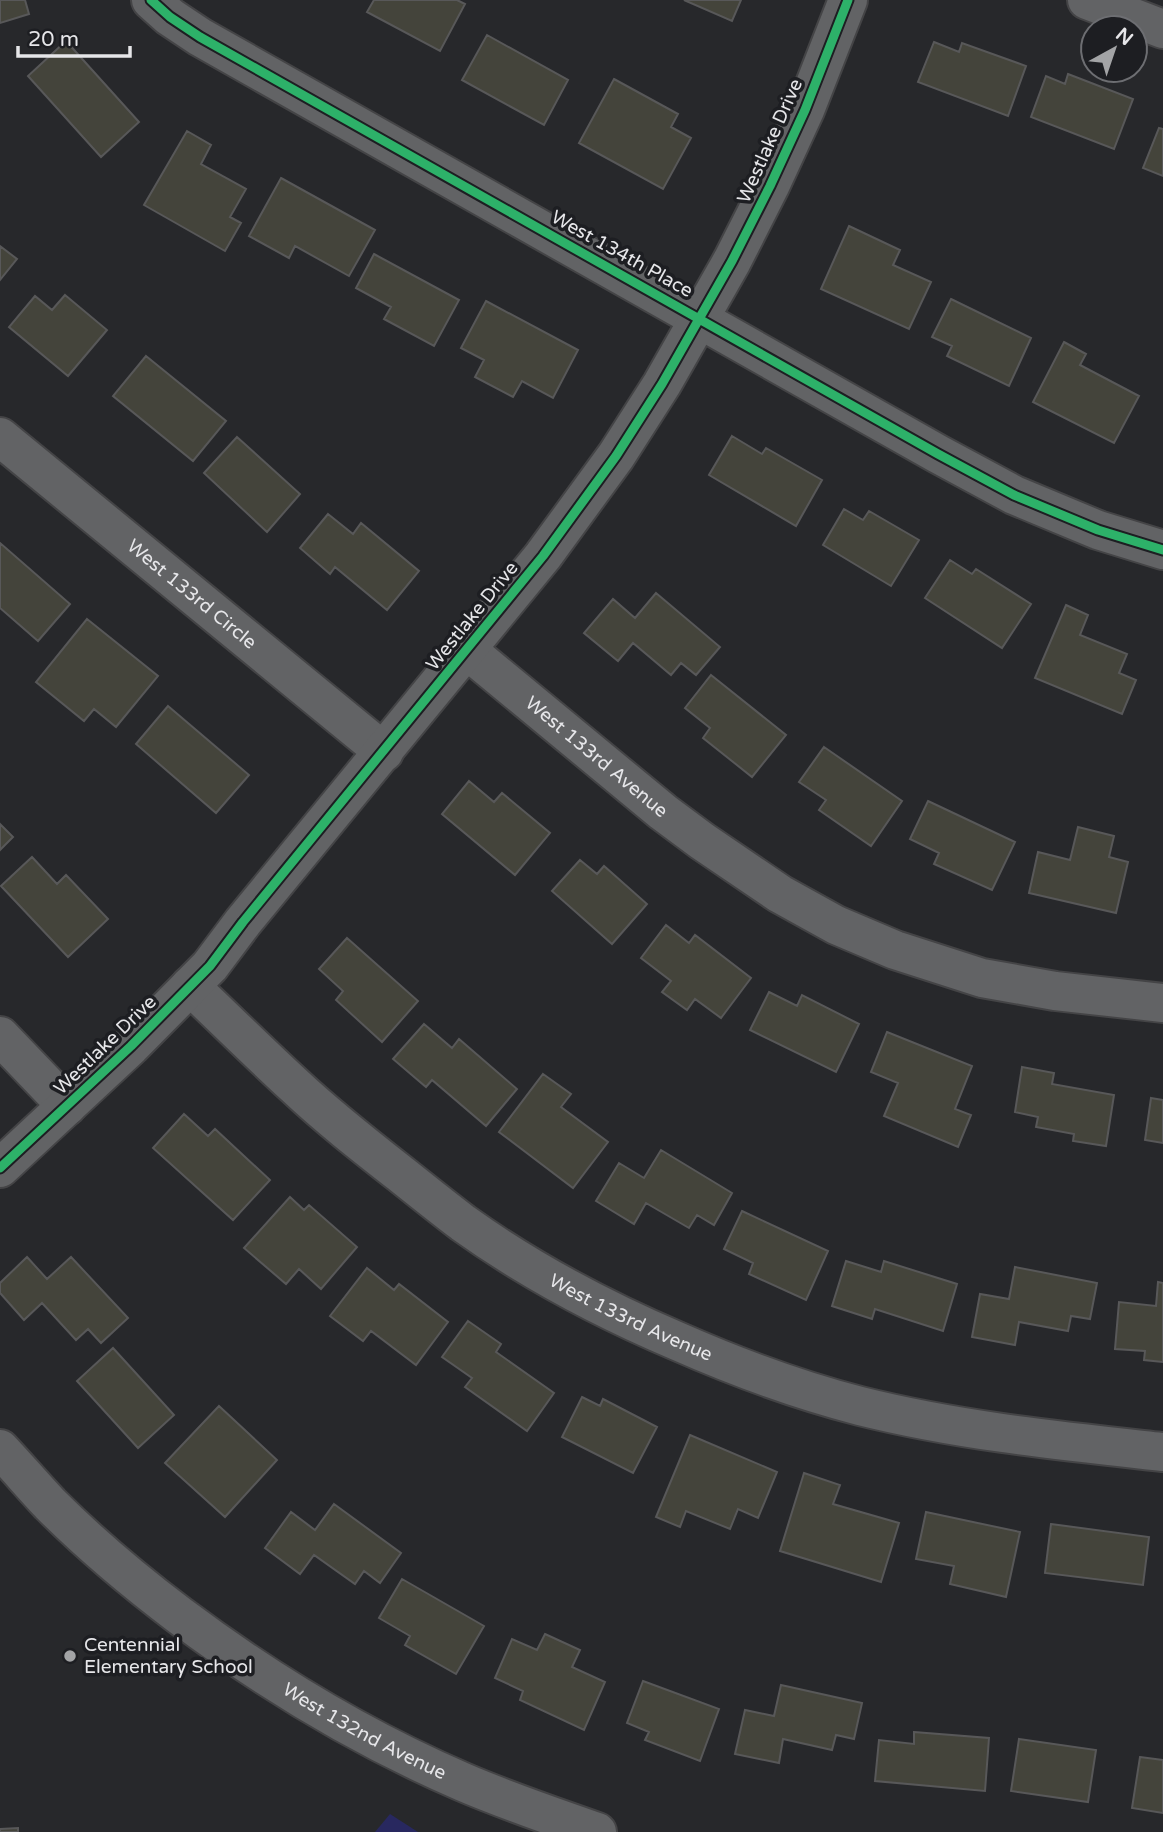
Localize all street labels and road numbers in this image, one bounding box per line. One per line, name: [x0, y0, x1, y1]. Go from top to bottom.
street label: Westlake Drive: [733, 76, 807, 206]
street label: West 134th Place: [547, 206, 697, 302]
street label: West 133rd Circle: [123, 535, 261, 654]
street label: Westlake Drive: [421, 557, 523, 675]
street label: West 133rd Avenue: [521, 692, 672, 822]
street label: Westlake Drive: [49, 991, 161, 1099]
street label: West 133rd Avenue: [545, 1269, 716, 1366]
street label: West 132nd Avenue: [279, 1678, 450, 1784]

